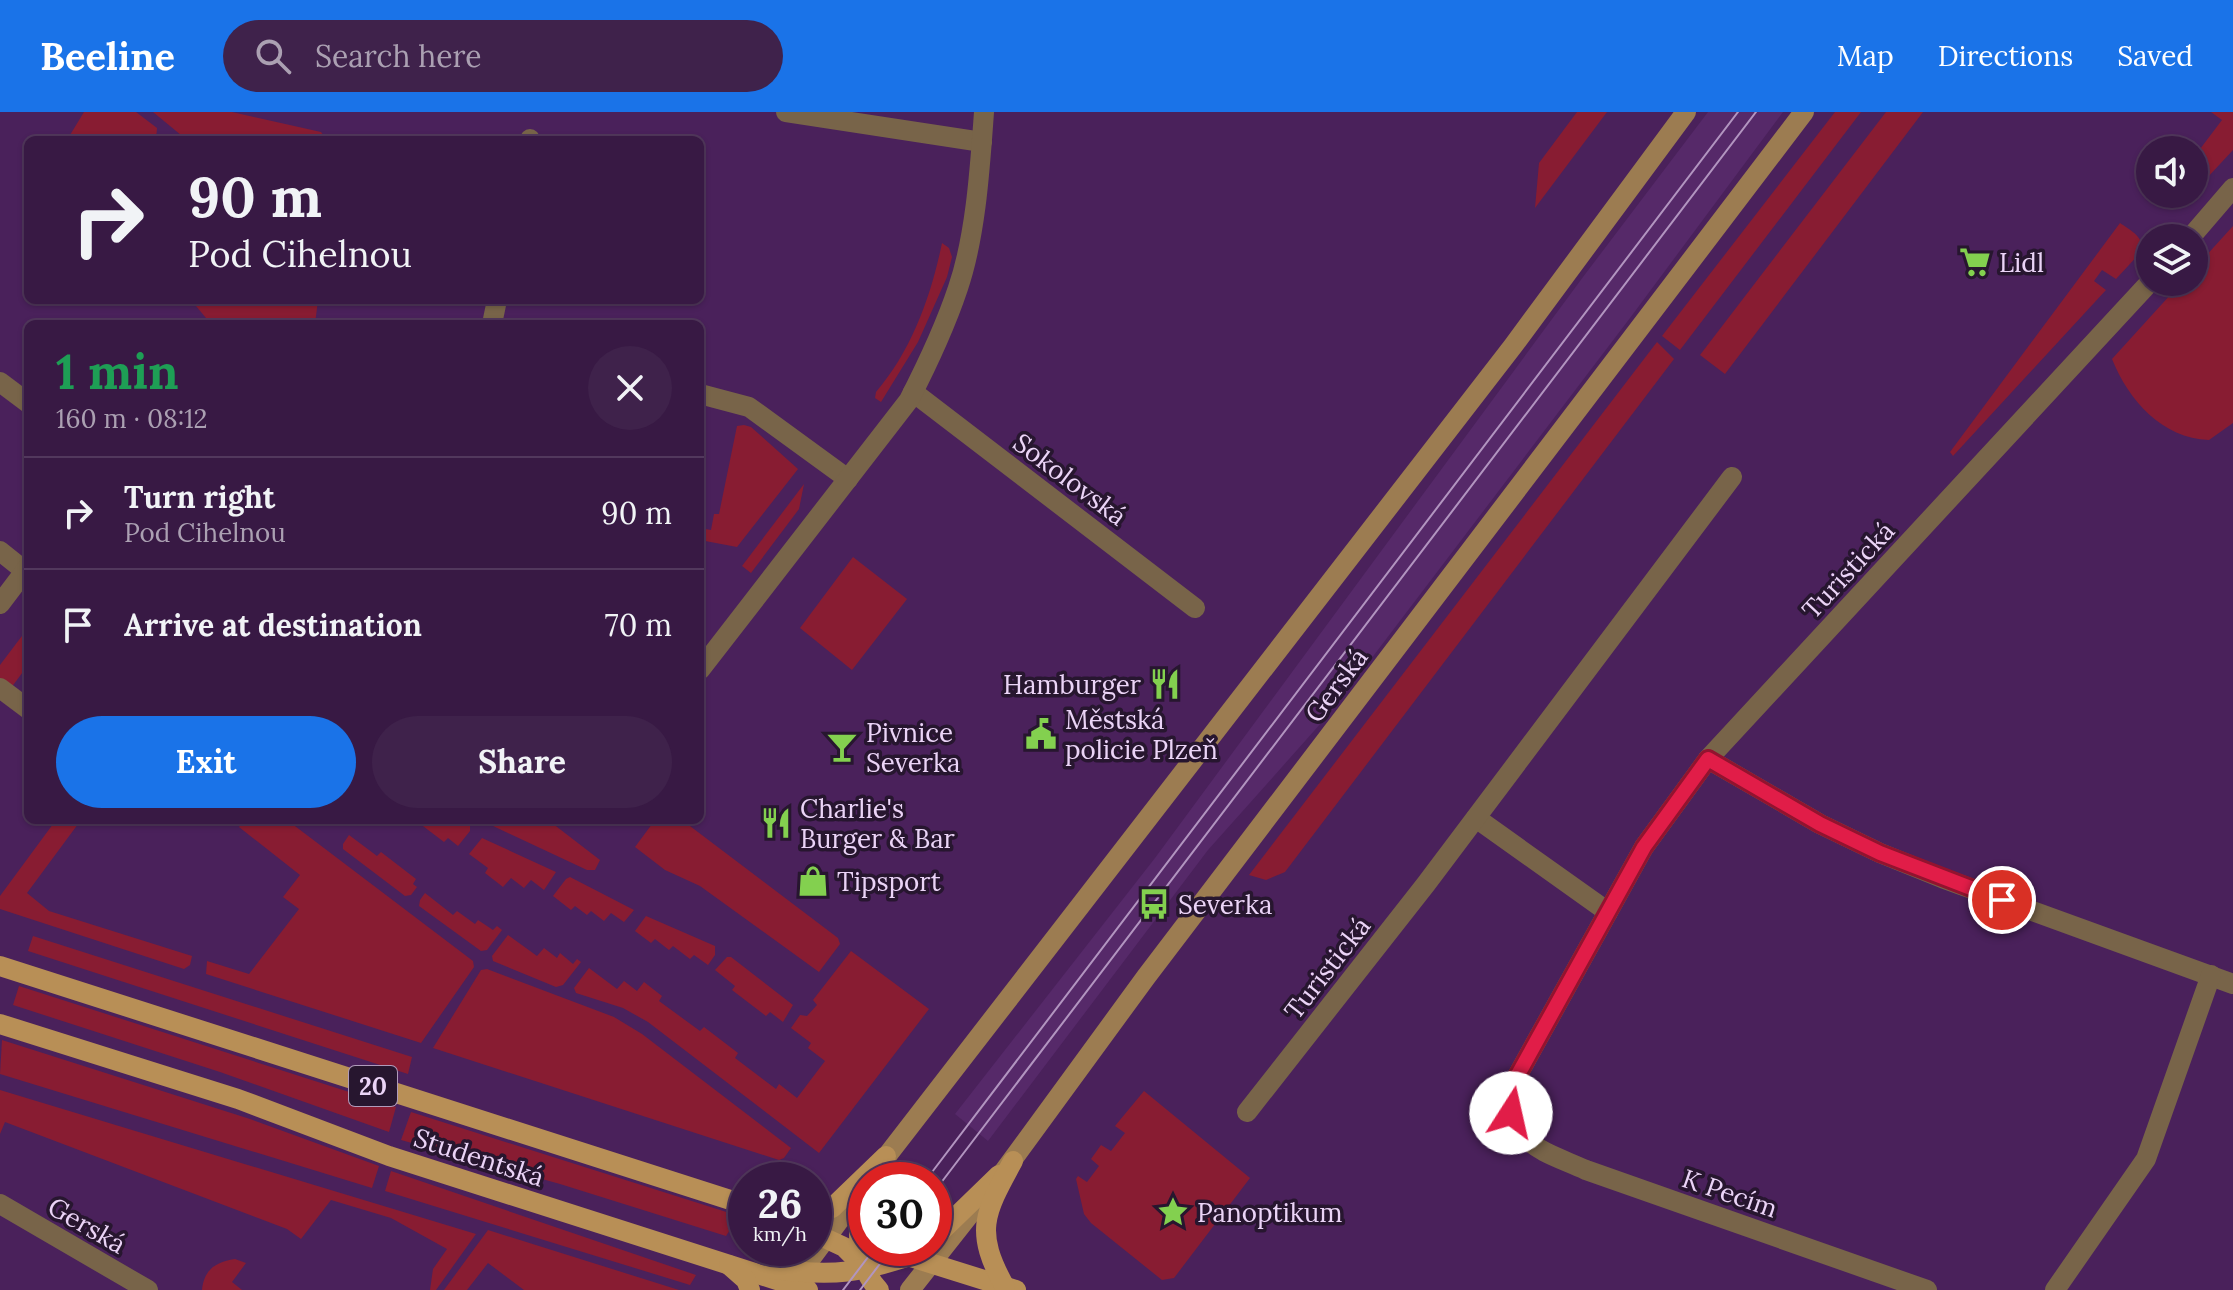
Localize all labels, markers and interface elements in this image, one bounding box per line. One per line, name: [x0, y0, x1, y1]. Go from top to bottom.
search box: [223, 20, 783, 92]
text: Beeline: [40, 32, 175, 80]
icon: search: [251, 34, 295, 78]
text: Search here: [315, 37, 482, 75]
text: Map: [1837, 38, 1894, 74]
text: Directions: [1938, 38, 2073, 74]
text: Saved: [2117, 38, 2193, 74]
map controls: [2136, 136, 2208, 296]
button: sound: [2136, 136, 2208, 208]
text: 90 m: [188, 161, 322, 232]
icon: right: [56, 168, 160, 272]
button: layers: [2136, 224, 2208, 296]
text: Pod Cihelnou: [188, 231, 412, 277]
supermarket icon: Lidl: [1958, 245, 1992, 279]
place label: Lidl: [1999, 246, 2044, 279]
text: 1 min: [56, 341, 179, 402]
button: close: [588, 346, 672, 430]
text: 160 m · 08:12: [56, 402, 208, 435]
street label: Sokolovská: [1007, 426, 1133, 532]
text: Turn right: [124, 478, 275, 516]
icon: right: [56, 491, 100, 535]
text: 90 m: [601, 494, 672, 532]
street label: Turistická: [1795, 515, 1901, 625]
text: Pod Cihelnou: [124, 516, 286, 549]
icon: arrive: [56, 603, 100, 647]
text: Arrive at destination: [124, 606, 422, 644]
text: 70 m: [605, 606, 672, 644]
street label: Gerská: [1297, 641, 1375, 729]
restaurant icon: Hamburger: [1148, 667, 1182, 701]
place label: Hamburger: [1003, 668, 1142, 701]
place label: Městská policie Plzeň: [1065, 703, 1218, 766]
button: Exit: [56, 716, 356, 808]
button: Share: [372, 716, 672, 808]
place label: Pivnice Severka: [866, 716, 960, 779]
public building icon: Městská policie Plzeň: [1024, 717, 1058, 751]
bar icon: Pivnice Severka: [825, 730, 859, 764]
place label: Charlie's Burger & Bar: [800, 792, 956, 855]
restaurant icon: Charlie's Burger & Bar: [759, 806, 793, 840]
shop icon: Tipsport: [796, 864, 830, 898]
place label: Tipsport: [837, 865, 941, 898]
pin: [1968, 866, 2036, 934]
icon: arrive: [1980, 878, 2024, 922]
bus stop icon: Severka: [1137, 887, 1171, 921]
place label: Severka: [1178, 888, 1272, 921]
street label: Turistická: [1277, 910, 1377, 1026]
road number: 20: [349, 1066, 397, 1106]
position arrow: [1469, 1071, 1553, 1155]
street label: Studentská: [410, 1120, 548, 1194]
street label: K Pecím: [1678, 1161, 1782, 1225]
speed limit sign: 30: [848, 1162, 952, 1266]
text: 26: [758, 1178, 802, 1229]
street label: Gerská: [42, 1190, 132, 1260]
place icon: Panoptikum: [1156, 1195, 1190, 1229]
place label: Panoptikum: [1197, 1196, 1343, 1229]
text: km/h: [753, 1221, 807, 1246]

